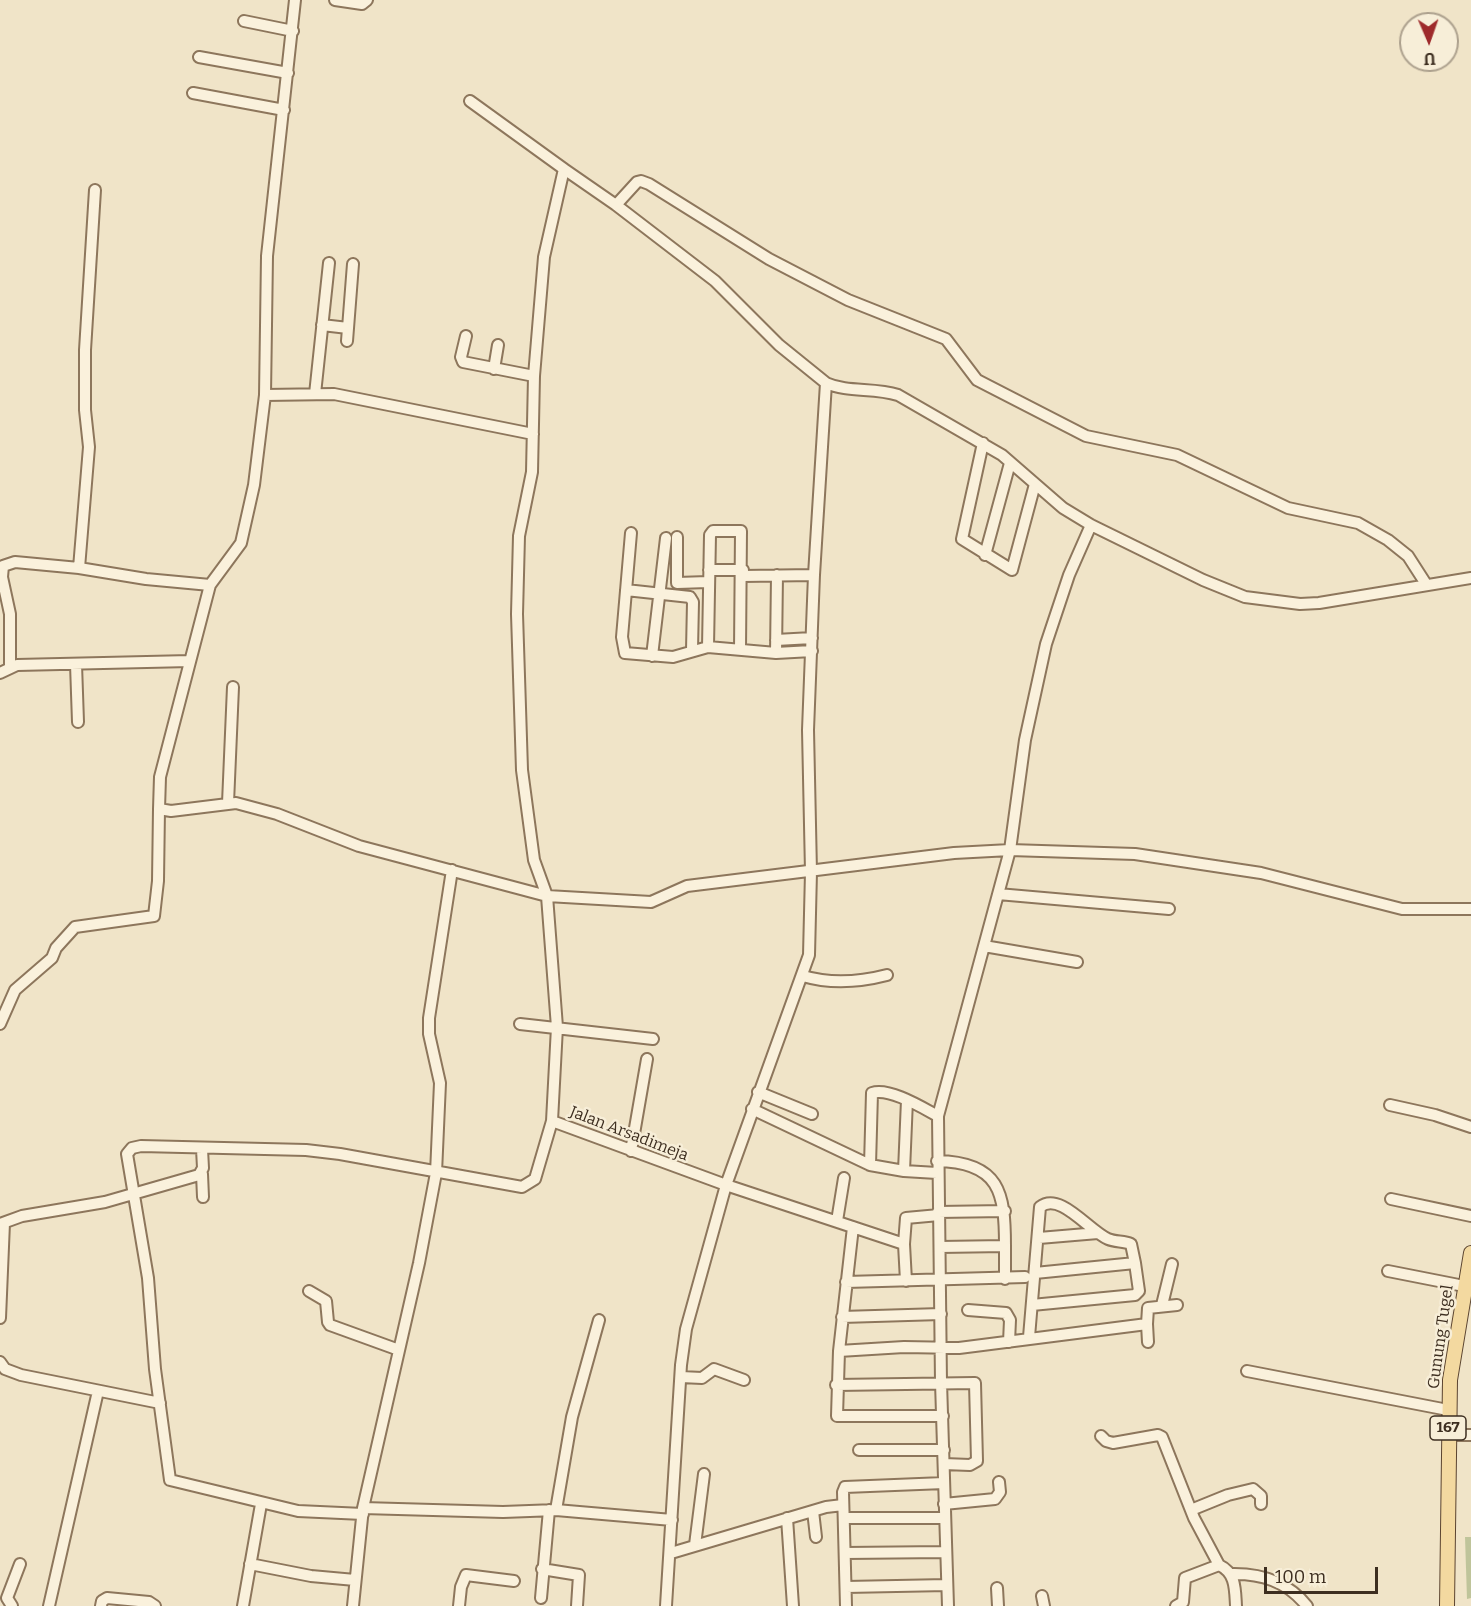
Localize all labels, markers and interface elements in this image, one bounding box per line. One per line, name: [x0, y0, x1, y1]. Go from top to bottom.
north arrow: [1399, 12, 1459, 72]
text: U: [1423, 49, 1436, 68]
street label: Jalan Arsadimeja: [567, 1103, 691, 1165]
street label: Gunung Tugel: [1424, 1284, 1458, 1390]
road number: 167: [1430, 1416, 1466, 1440]
scale bar: [1267, 1555, 1381, 1593]
text: 100 m: [1275, 1566, 1326, 1588]

